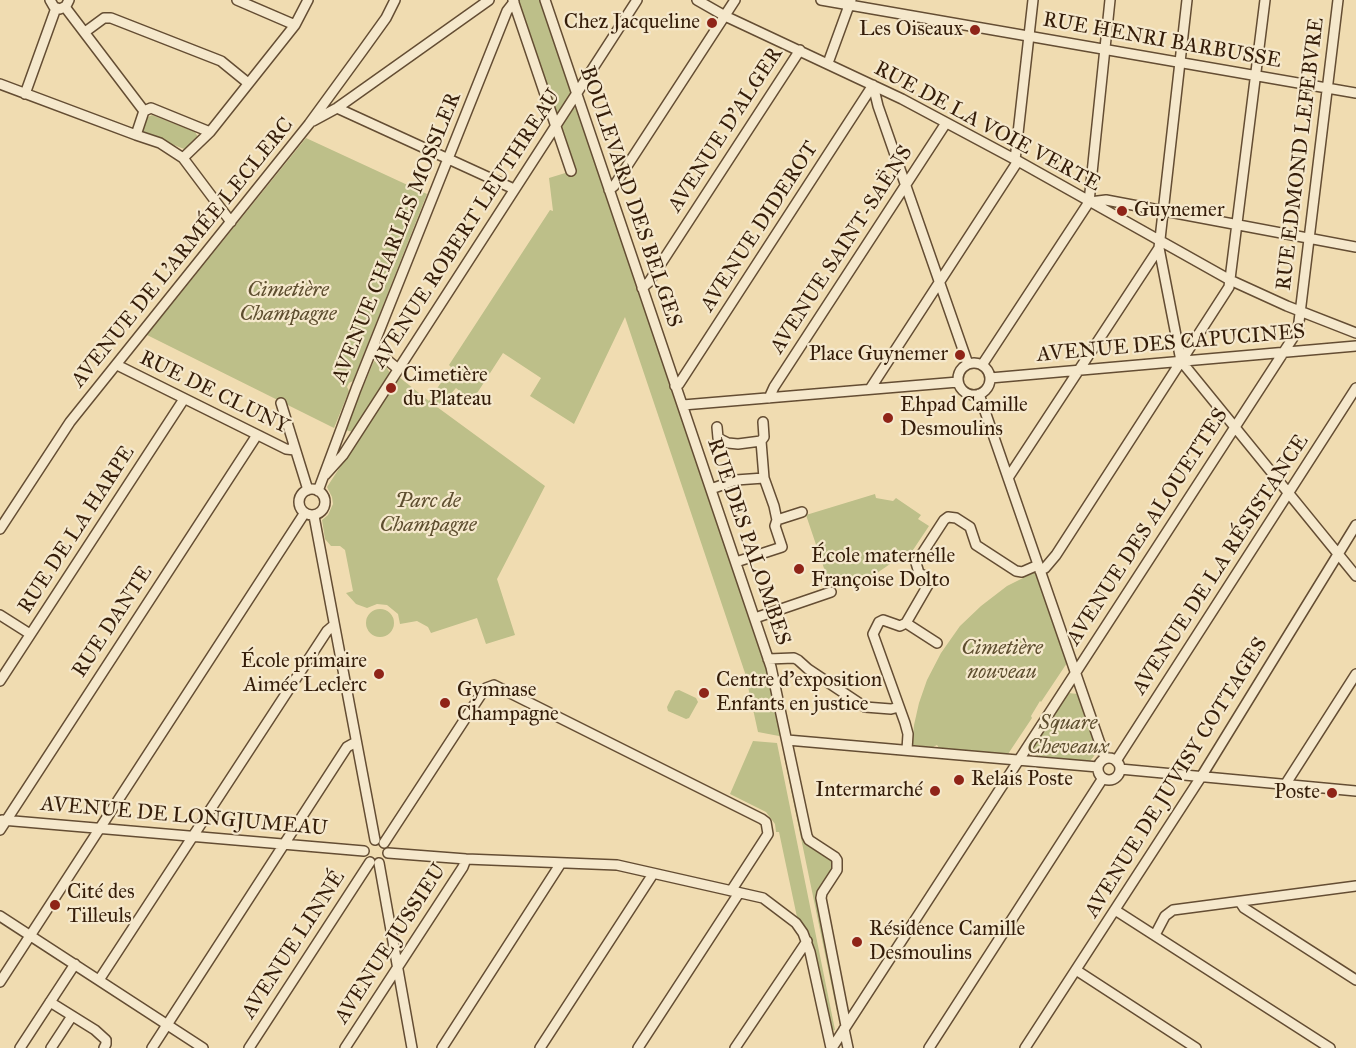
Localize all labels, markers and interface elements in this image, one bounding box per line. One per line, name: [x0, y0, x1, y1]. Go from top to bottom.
street label: RUE HENRI BARBUSSE: [1041, 8, 1283, 74]
place label: Chez Jacqueline: [564, 10, 700, 36]
marker: Chez Jacqueline: [705, 16, 719, 30]
street label: RUE EDMOND LEFEBVRE: [1272, 16, 1330, 292]
place label: Les Oiseaux: [859, 17, 963, 43]
marker: Les Oiseaux: [968, 23, 982, 37]
street label: AVENUE D'ALGER: [663, 43, 789, 217]
street label: RUE DE LA VOIE VERTE: [869, 56, 1105, 198]
street label: BOULEVARD DES BELGES: [573, 63, 687, 331]
street label: AVENUE ROBERT LEUTHREAU: [367, 85, 567, 373]
street label: AVENUE CHARLES MOSSLER: [327, 89, 467, 387]
street label: AVENUE DE L'ARMÉE LECLERC: [66, 113, 300, 393]
street label: AVENUE DIDEROT: [696, 137, 824, 317]
street label: AVENUE SAINT-SAËNS: [765, 141, 919, 359]
place label: Guynemer: [1134, 198, 1225, 224]
marker: Guynemer: [1115, 204, 1129, 218]
park label: Cimetière Champagne: [239, 278, 337, 328]
street label: AVENUE DES CAPUCINES: [1036, 320, 1306, 368]
place label: Place Guynemer: [809, 342, 948, 368]
street label: RUE DE CLUNY: [135, 346, 293, 440]
marker: Place Guynemer: [953, 348, 967, 362]
place label: Cimetière du Plateau: [403, 363, 492, 413]
marker: Cimetière du Plateau: [384, 381, 398, 395]
place label: Ehpad Camille Desmoulins: [900, 393, 1028, 443]
street label: AVENUE DES ALOUETTES: [1062, 404, 1234, 650]
marker: Ehpad Camille Desmoulins: [881, 411, 895, 425]
street label: AVENUE DE LA RÉSISTANCE: [1127, 430, 1315, 700]
street label: RUE DES PALOMBES: [701, 435, 795, 649]
street label: RUE DE LA HARPE: [13, 441, 141, 619]
park label: Parc de Champagne: [379, 489, 477, 539]
place label: École maternelle Françoise Dolto: [811, 544, 955, 594]
street label: RUE DANTE: [68, 562, 158, 682]
marker: École maternelle Françoise Dolto: [792, 562, 806, 576]
street label: AVENUE DE JUVISY COTTAGES: [1080, 633, 1274, 923]
park label: Cimetière nouveau: [961, 636, 1043, 686]
place label: École primaire Aimée Leclerc: [241, 649, 367, 699]
marker: École primaire Aimée Leclerc: [372, 667, 386, 681]
place label: Centre d'exposition Enfants en justice: [716, 668, 882, 718]
place label: Gymnase Champagne: [457, 678, 559, 728]
marker: Centre d'exposition Enfants en justice: [697, 686, 711, 700]
marker: Gymnase Champagne: [438, 696, 452, 710]
park label: Square Cheveaux: [1027, 711, 1109, 761]
place label: Relais Poste: [971, 767, 1073, 793]
marker: Relais Poste: [952, 773, 966, 787]
place label: Intermarché: [815, 778, 923, 804]
place label: Poste: [1274, 780, 1320, 806]
marker: Intermarché: [928, 784, 942, 798]
marker: Poste: [1325, 786, 1339, 800]
street label: AVENUE DE LONGJUMEAU: [40, 792, 328, 842]
street label: AVENUE JUSSIEU: [330, 859, 452, 1029]
street label: AVENUE LINNÉ: [237, 866, 351, 1024]
place label: Cité des Tilleuls: [67, 880, 135, 930]
marker: Cité des Tilleuls: [48, 898, 62, 912]
place label: Résidence Camille Desmoulins: [869, 917, 1025, 967]
marker: Résidence Camille Desmoulins: [850, 935, 864, 949]

